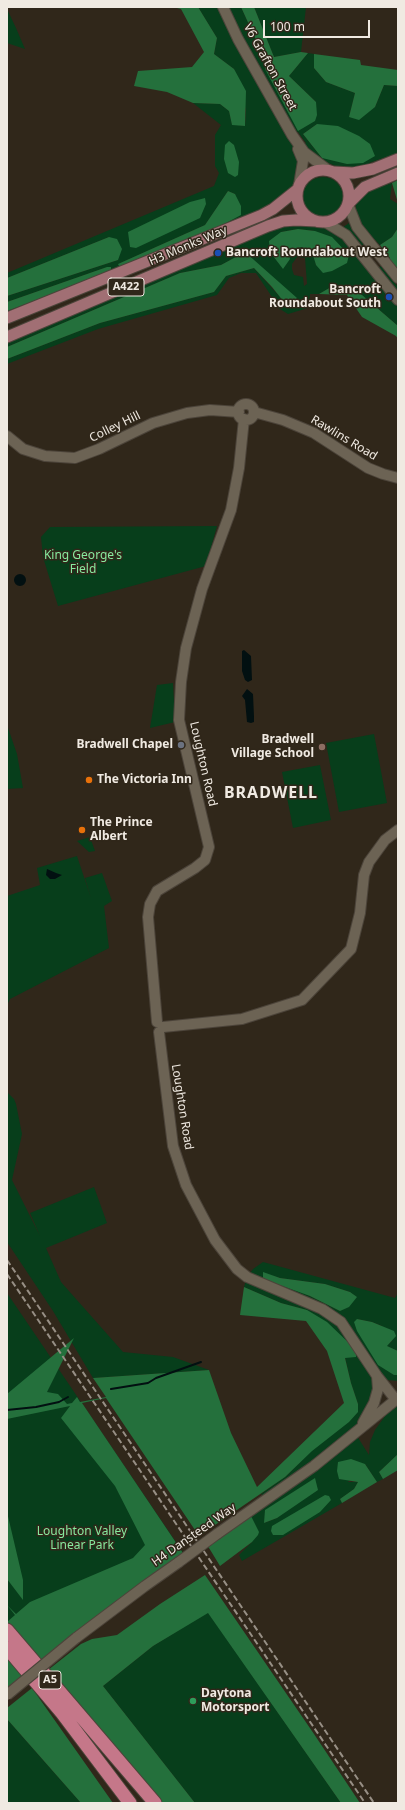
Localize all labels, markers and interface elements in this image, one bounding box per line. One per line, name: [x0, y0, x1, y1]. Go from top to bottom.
scale bar: [265, 12, 372, 38]
text: 100 m: [270, 18, 305, 35]
street label: V6 Grafton Street: [240, 21, 300, 113]
street label: H3 Monks Way: [147, 223, 229, 269]
place label: Bancroft Roundabout West: [226, 246, 387, 260]
marker: Bancroft Roundabout West: [213, 248, 223, 258]
road number: A422: [108, 278, 144, 296]
place label: Bancroft Roundabout South: [269, 283, 381, 311]
marker: Bancroft Roundabout South: [384, 292, 394, 302]
street label: Colley Hill: [87, 408, 143, 446]
street label: Rawlins Road: [308, 413, 380, 463]
park label: King George's Field: [44, 549, 122, 577]
street label: Loughton Road: [186, 720, 220, 808]
place label: Bradwell Village School: [231, 733, 314, 761]
place label: Bradwell Chapel: [76, 738, 173, 752]
marker: Bradwell Chapel: [176, 740, 186, 750]
marker: Bradwell Village School: [317, 742, 327, 752]
place label: The Victoria Inn: [97, 773, 192, 787]
marker: The Victoria Inn: [84, 775, 94, 785]
district label: BRADWELL: [224, 783, 318, 803]
place label: The Prince Albert: [90, 816, 153, 844]
marker: The Prince Albert: [77, 825, 87, 835]
street label: Loughton Road: [168, 1063, 196, 1151]
street label: H4 Dansteed Way: [149, 1501, 239, 1569]
park label: Loughton Valley Linear Park: [37, 1525, 127, 1553]
road number: A5: [39, 1671, 61, 1689]
place label: Daytona Motorsport: [201, 1687, 270, 1715]
marker: Daytona Motorsport: [188, 1696, 198, 1706]

